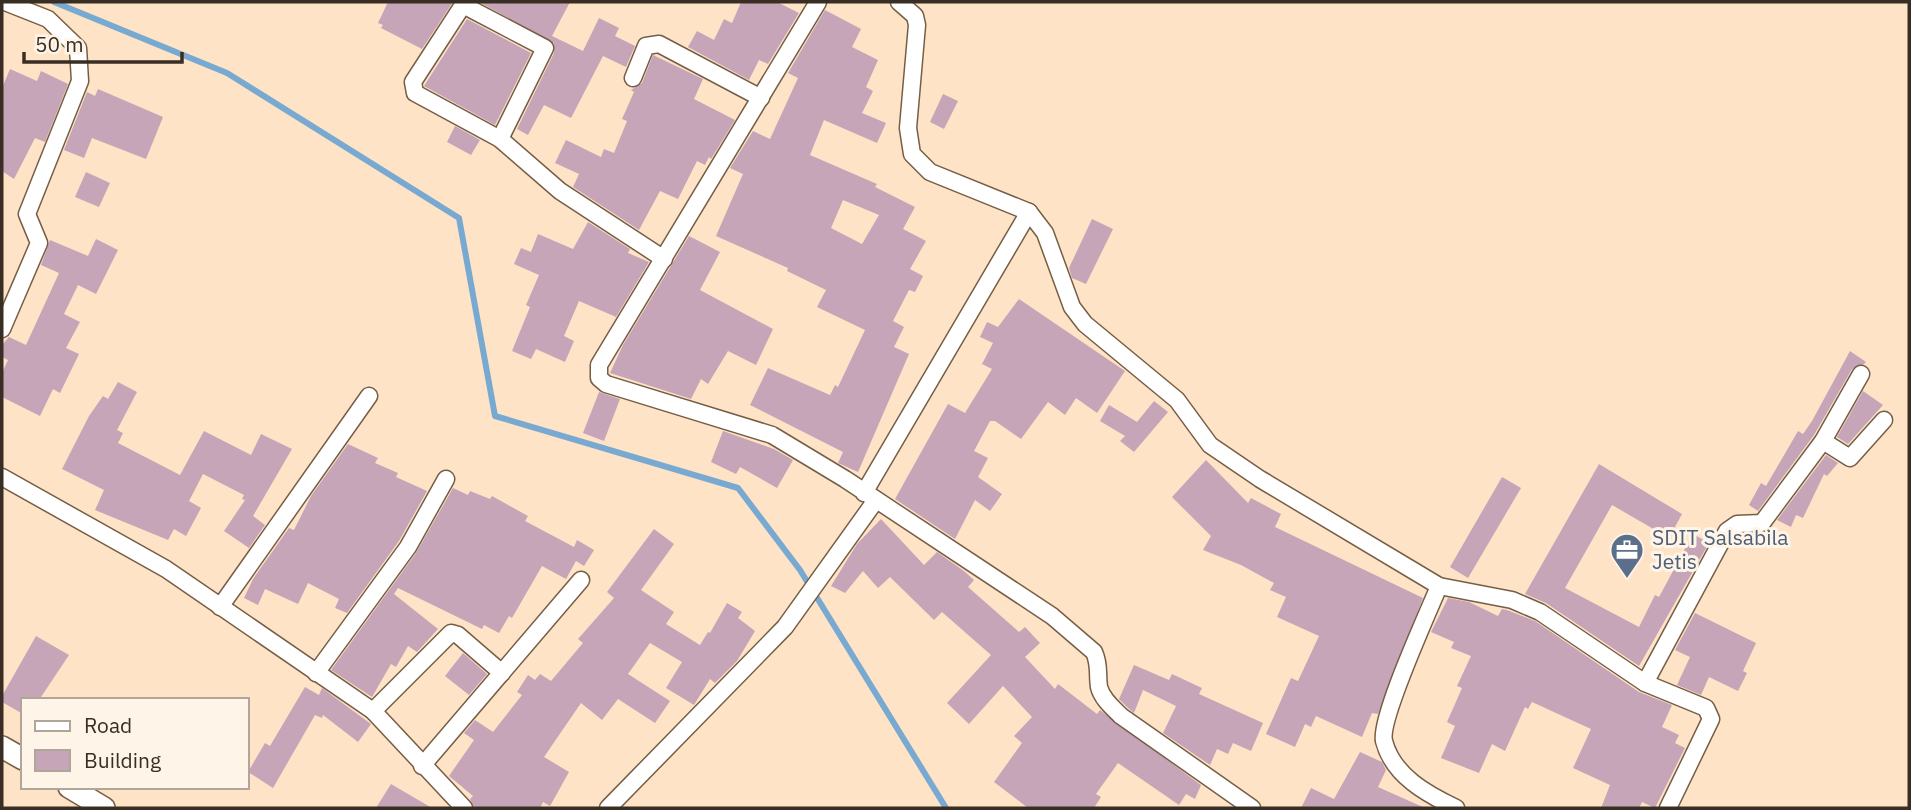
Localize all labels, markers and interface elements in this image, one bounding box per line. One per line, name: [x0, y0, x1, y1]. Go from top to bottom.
scale bar: [24, 21, 182, 65]
text: 50 m: [35, 30, 84, 58]
place label: SDIT Salsabila Jetis: [1652, 523, 1788, 575]
office icon: SDIT Salsabila Jetis: [1608, 531, 1646, 580]
legend: [21, 698, 248, 789]
text: Road: [84, 711, 132, 739]
text: Building: [84, 746, 161, 774]

